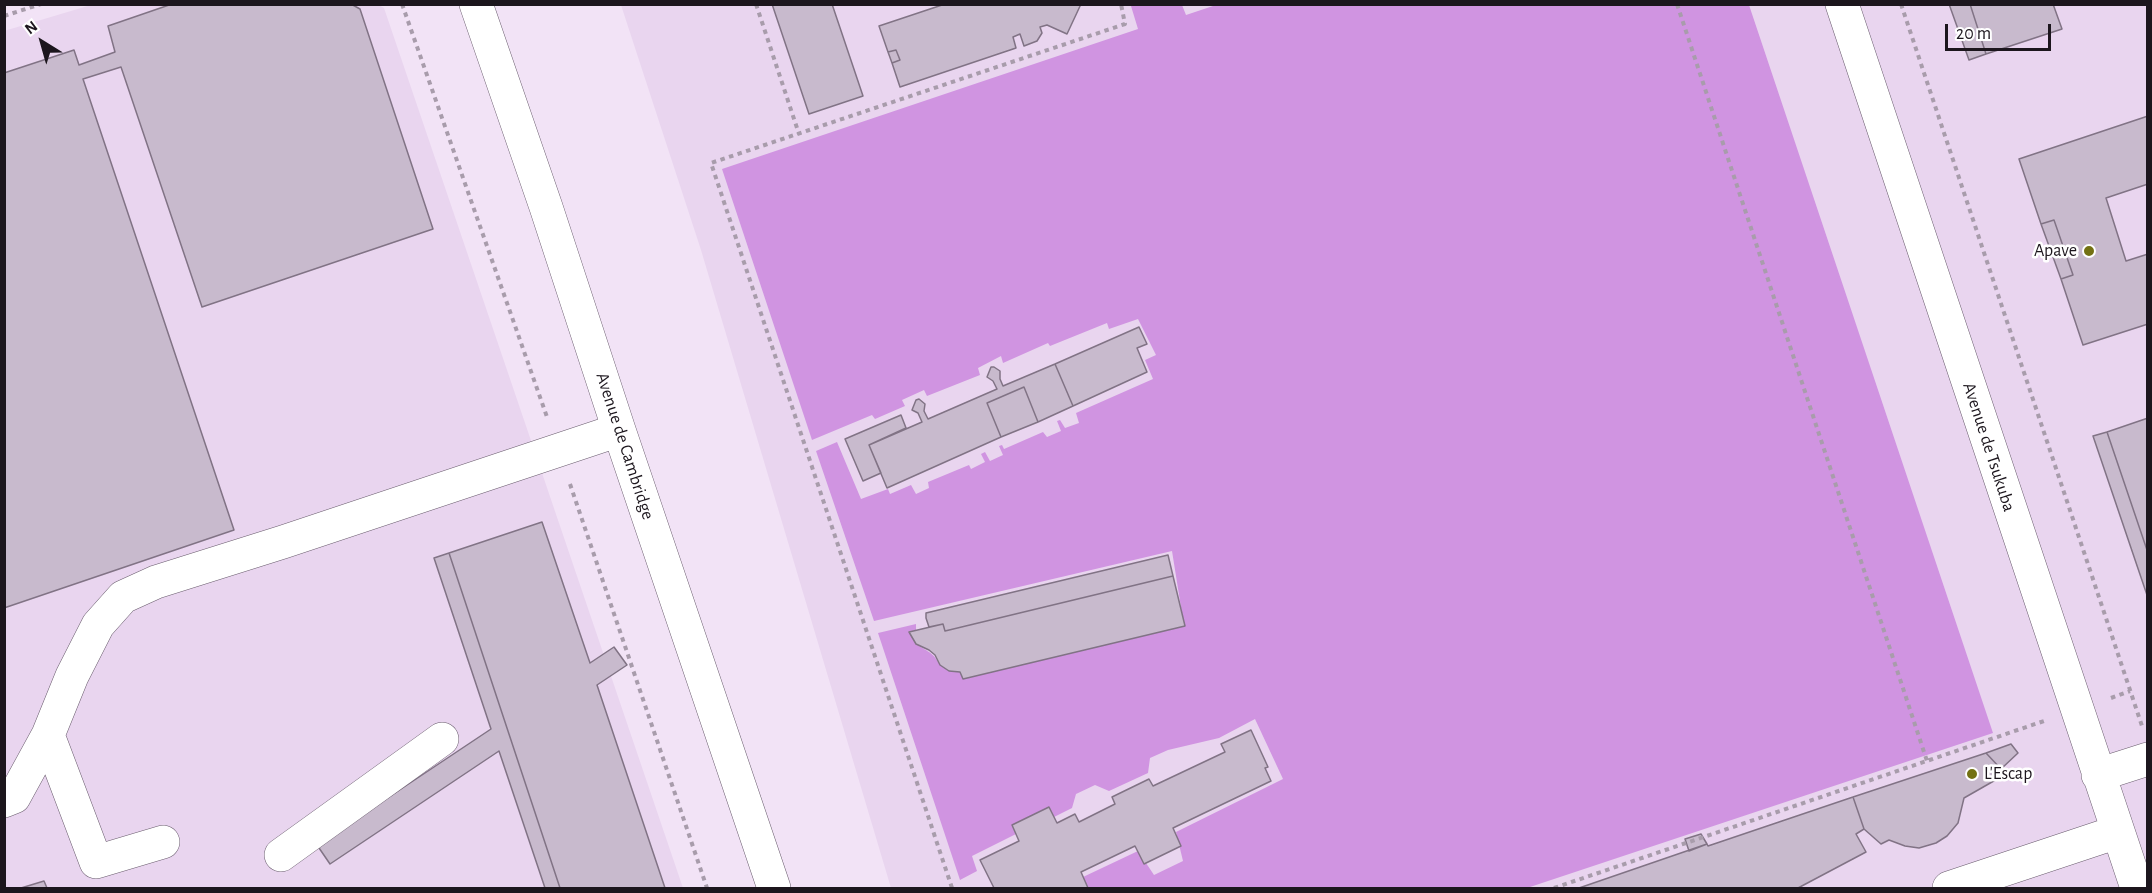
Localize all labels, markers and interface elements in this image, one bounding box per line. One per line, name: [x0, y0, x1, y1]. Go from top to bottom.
north arrow: [12, 12, 72, 72]
scale bar: [1948, 12, 2054, 50]
text: N: [22, 18, 40, 37]
text: 20 m: [1956, 25, 1991, 43]
place label: Apave: [2034, 240, 2077, 262]
marker: Apave: [2082, 244, 2096, 258]
street label: Avenue de Cambridge: [591, 370, 659, 522]
street label: Avenue de Tsukuba: [1958, 380, 2020, 514]
place label: L'Escap: [1984, 763, 2032, 785]
marker: L'Escap: [1965, 767, 1979, 781]

